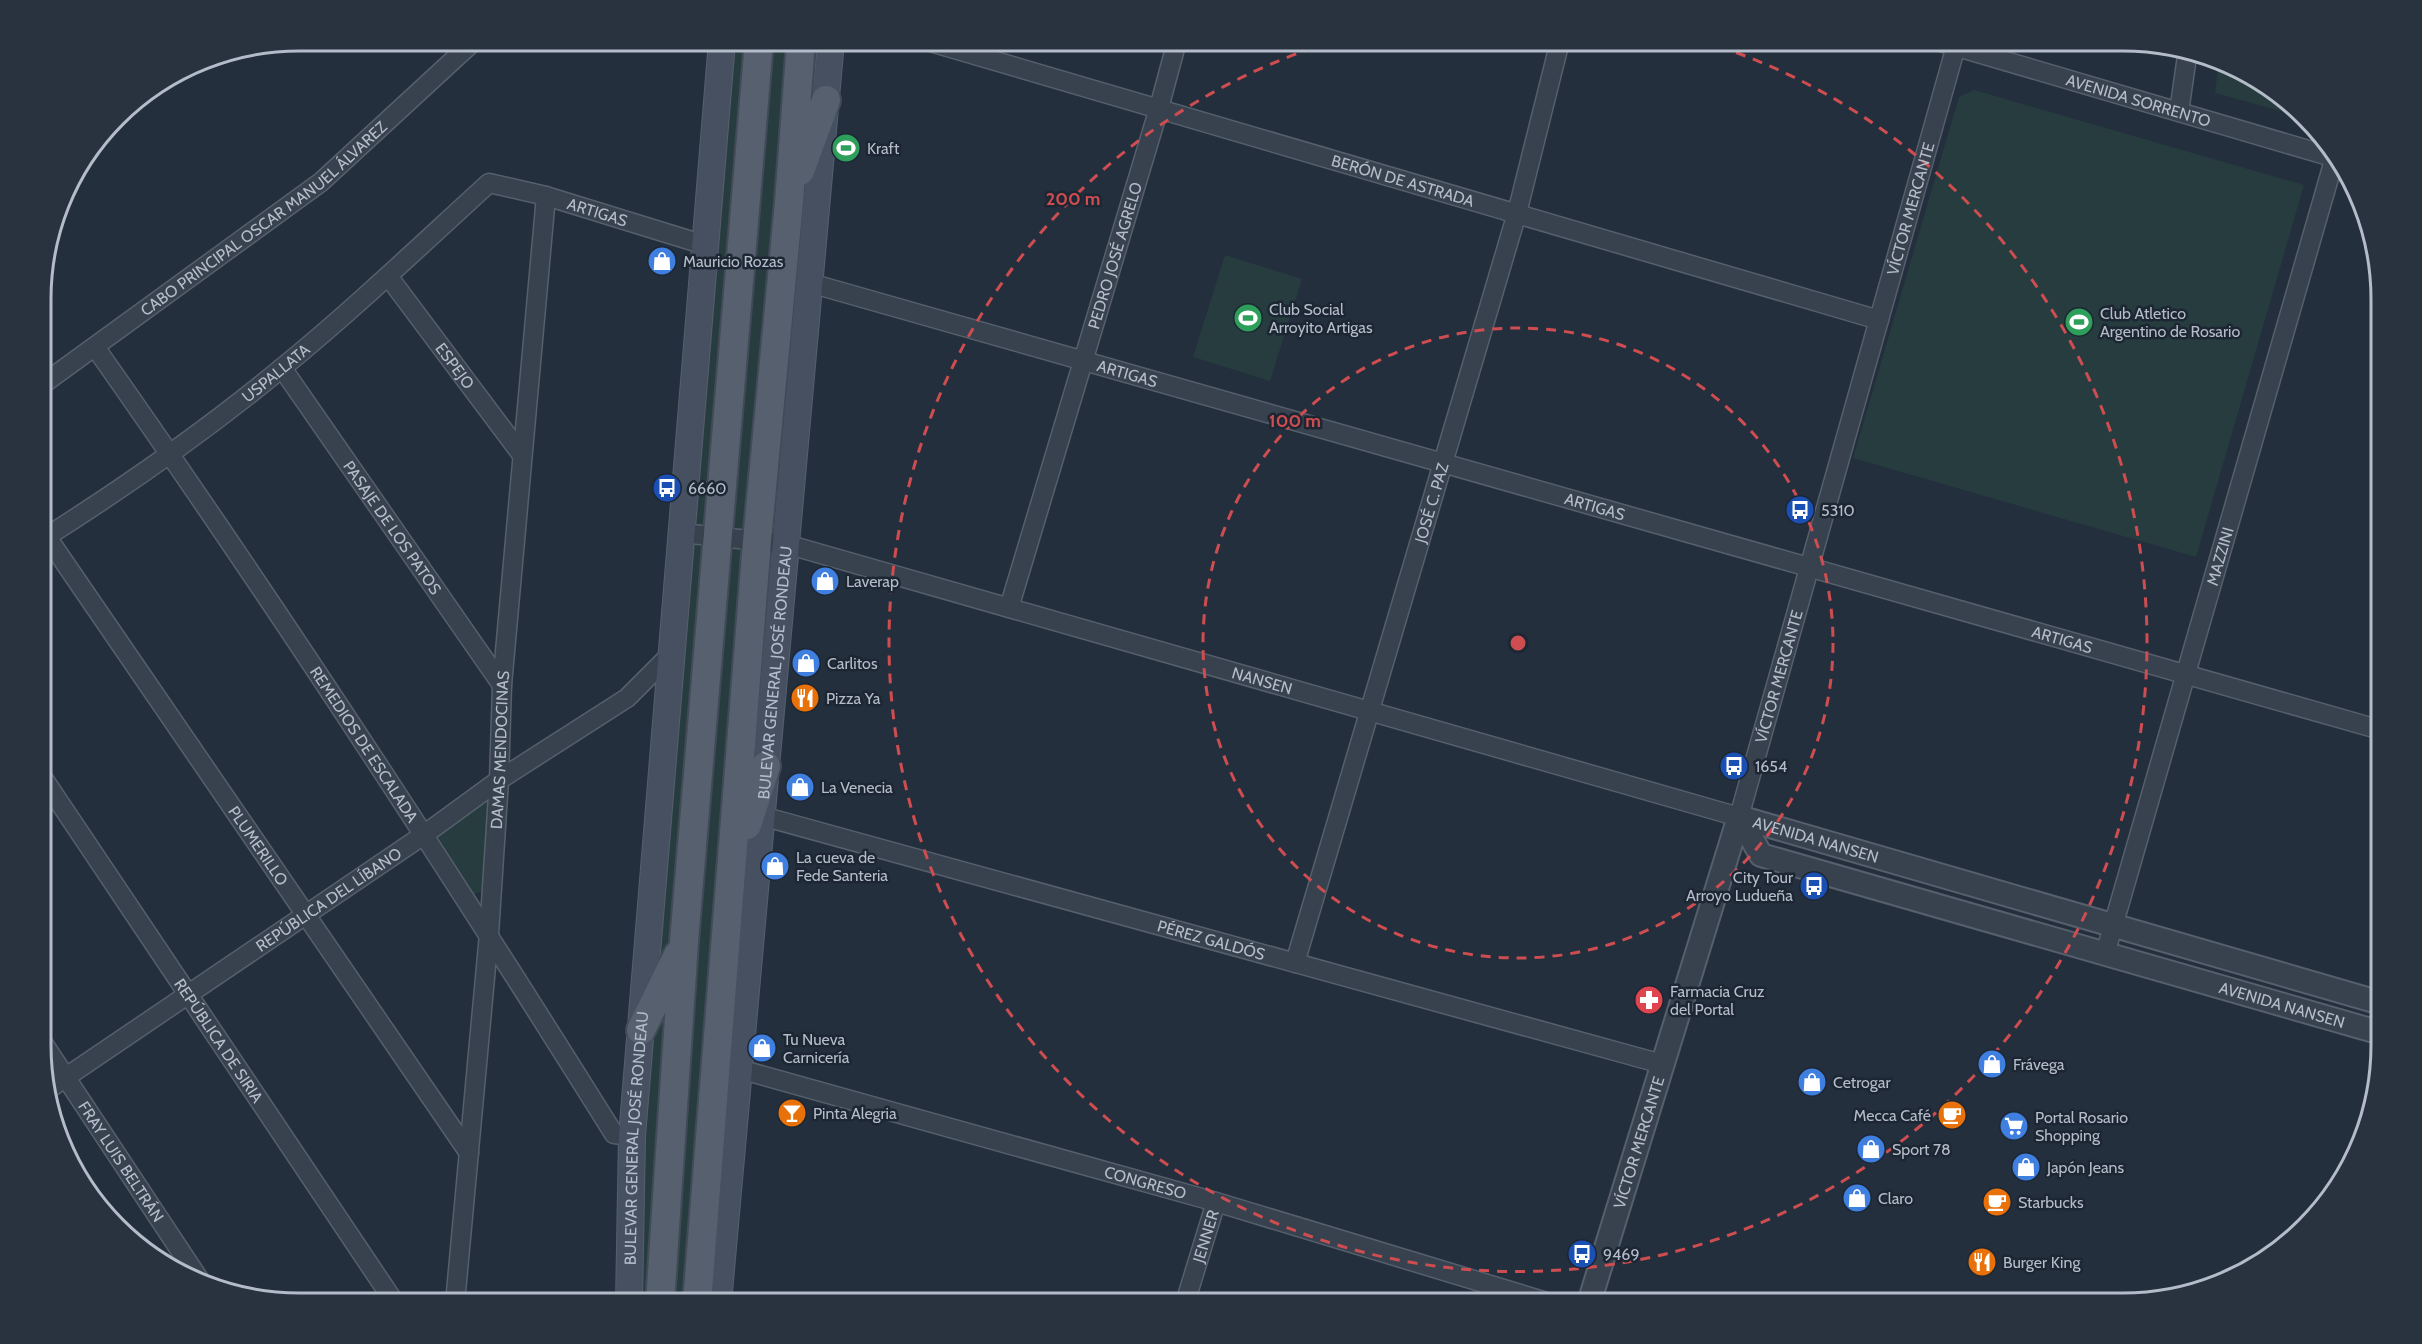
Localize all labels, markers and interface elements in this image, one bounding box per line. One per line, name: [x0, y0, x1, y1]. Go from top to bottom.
street label: AVENIDA SORRENTO: [2064, 70, 2213, 131]
street label: CABO PRINCIPAL OSCAR MANUEL ÁLVAREZ: [137, 117, 391, 320]
sports icon: Kraft: [830, 132, 862, 164]
place label: Kraft: [867, 139, 900, 158]
street label: VÍCTOR MERCANTE: [1883, 140, 1939, 277]
street label: BERÓN DE ASTRADA: [1329, 151, 1477, 211]
street label: PEDRO JOSÉ AGRELO: [1084, 180, 1146, 331]
text: 200 m: [1046, 188, 1100, 210]
street label: ARTIGAS: [565, 194, 630, 231]
shop icon: Mauricio Rozas: [646, 245, 678, 277]
place label: Mauricio Rozas: [683, 252, 784, 271]
place label: Club Social Arroyito Artigas: [1269, 300, 1373, 337]
sports icon: Club Social Arroyito Artigas: [1232, 302, 1264, 334]
place label: Club Atletico Argentino de Rosario: [2100, 304, 2240, 341]
sports icon: Club Atletico Argentino de Rosario: [2063, 306, 2095, 338]
street label: ESPEJO: [431, 339, 478, 393]
street label: USPALLATA: [238, 340, 314, 406]
street label: ARTIGAS: [1095, 356, 1160, 391]
text: 100 m: [1269, 410, 1321, 432]
street label: PASAJE DE LOS PATOS: [339, 457, 445, 598]
street label: JOSÉ C. PAZ: [1411, 461, 1453, 546]
bus stop icon: 6660: [651, 472, 683, 504]
place label: 6660: [688, 479, 726, 498]
street label: ARTIGAS: [1562, 489, 1627, 524]
bus stop icon: 5310: [1784, 494, 1816, 526]
place label: 5310: [1821, 501, 1855, 520]
street label: MAZZINI: [2203, 525, 2238, 588]
street label: BULEVAR GENERAL JOSÉ RONDEAU: [754, 545, 796, 800]
shop icon: Laverap: [809, 565, 841, 597]
place label: Laverap: [846, 572, 899, 591]
street label: VÍCTOR MERCANTE: [1751, 608, 1807, 745]
street label: ARTIGAS: [2030, 622, 2095, 657]
centre of rings: [1508, 633, 1528, 653]
shop icon: Carlitos: [790, 647, 822, 679]
place label: Carlitos: [827, 654, 878, 673]
street label: REMEDIOS DE ESCALADA: [306, 663, 422, 826]
street label: NANSEN: [1230, 663, 1294, 699]
street label: DAMAS MENDOCINAS: [487, 670, 513, 830]
restaurant icon: Pizza Ya: [789, 682, 821, 714]
place label: Pizza Ya: [826, 689, 881, 708]
bus stop icon: 1654: [1718, 750, 1750, 782]
place label: 1654: [1755, 757, 1787, 776]
shop icon: La Venecia: [784, 771, 816, 803]
place label: La Venecia: [821, 778, 893, 797]
street label: PLUMERILLO: [224, 803, 292, 889]
street label: AVENIDA NANSEN: [1751, 813, 1881, 867]
street label: REPÚBLICA DEL LÍBANO: [252, 844, 405, 956]
place label: La cueva de Fede Santeria: [796, 848, 888, 885]
shop icon: La cueva de Fede Santeria: [759, 850, 791, 882]
place label: City Tour Arroyo Ludueña: [1686, 868, 1794, 905]
bus stop icon: City Tour Arroyo Ludueña: [1798, 870, 1830, 902]
street label: PÉREZ GALDÓS: [1155, 916, 1267, 964]
street label: REPÚBLICA DE SIRIA: [170, 975, 267, 1107]
street label: AVENIDA NANSEN: [2217, 978, 2347, 1032]
place label: Farmacia Cruz del Portal: [1670, 982, 1765, 1019]
pharmacy icon: Farmacia Cruz del Portal: [1633, 984, 1665, 1016]
street label: BULEVAR GENERAL JOSÉ RONDEAU: [621, 1011, 652, 1265]
place label: Tu Nueva Carnicería: [783, 1030, 850, 1067]
shop icon: Tu Nueva Carnicería: [746, 1032, 778, 1064]
shop icon: Frávega: [1976, 1048, 2008, 1080]
place label: Frávega: [2013, 1055, 2065, 1074]
shop icon: Cetrogar: [1796, 1066, 1828, 1098]
place label: Cetrogar: [1833, 1073, 1892, 1092]
street label: VÍCTOR MERCANTE: [1610, 1074, 1668, 1211]
bar icon: Pinta Alegria: [776, 1097, 808, 1129]
street label: FRAY LUIS BELTRÁN: [74, 1098, 168, 1226]
cafe icon: Mecca Café: [1936, 1099, 1968, 1131]
place label: Pinta Alegria: [813, 1104, 897, 1123]
place label: Mecca Café: [1854, 1106, 1931, 1125]
place label: Portal Rosario Shopping: [2035, 1108, 2128, 1145]
supermarket icon: Portal Rosario Shopping: [1998, 1110, 2030, 1142]
shop icon: Sport 78: [1855, 1133, 1887, 1165]
place label: Sport 78: [1892, 1140, 1951, 1159]
shop icon: Japón Jeans: [2010, 1151, 2042, 1183]
place label: Japón Jeans: [2046, 1158, 2125, 1177]
street label: CONGRESO: [1102, 1162, 1188, 1203]
shop icon: Claro: [1841, 1182, 1873, 1214]
cafe icon: Starbucks: [1981, 1186, 2013, 1218]
place label: Claro: [1878, 1189, 1913, 1208]
place label: Starbucks: [2018, 1193, 2084, 1212]
street label: JENNER: [1189, 1207, 1223, 1266]
bus stop icon: 9469: [1566, 1238, 1598, 1270]
place label: 9469: [1603, 1245, 1640, 1264]
restaurant icon: Burger King: [1966, 1246, 1998, 1278]
place label: Burger King: [2003, 1253, 2081, 1272]

